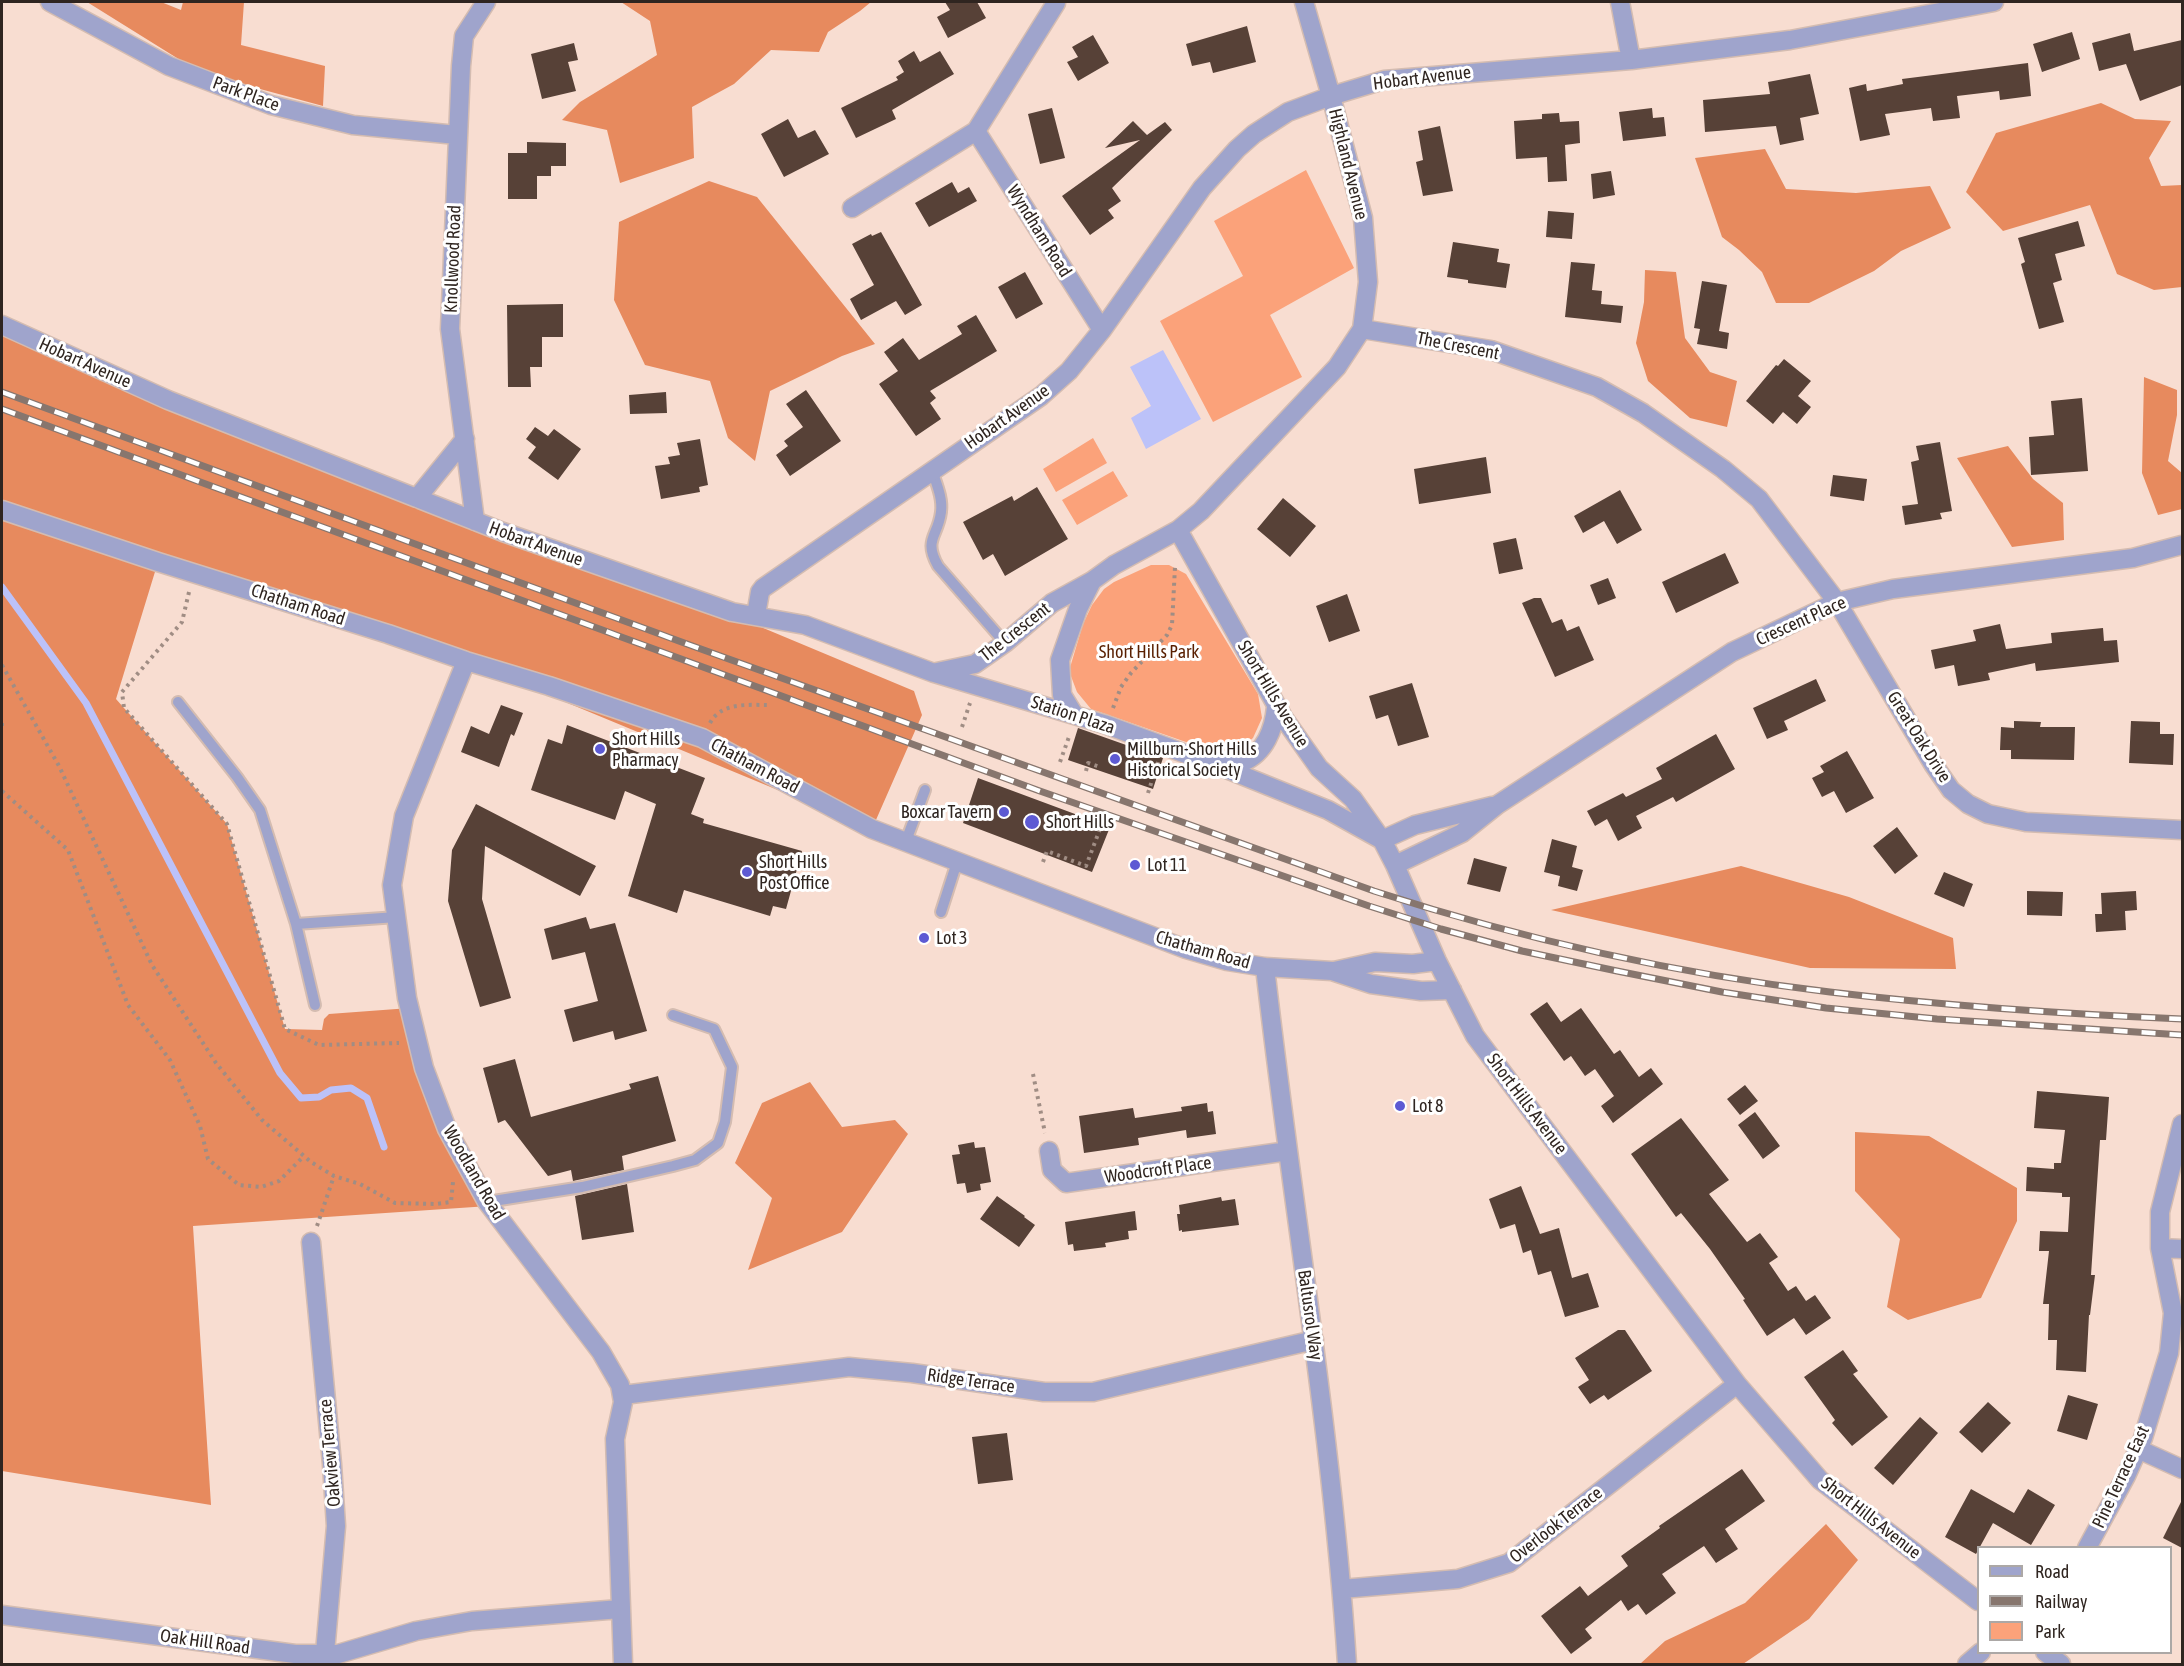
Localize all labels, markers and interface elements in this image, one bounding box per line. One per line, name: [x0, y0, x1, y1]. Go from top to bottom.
street label: Hobart Avenue: [1372, 61, 1472, 95]
street label: Park Place: [210, 72, 282, 116]
street label: Highland Avenue: [1324, 106, 1372, 222]
street label: Wyndham Road: [1002, 181, 1076, 281]
street label: Knollwood Road: [440, 205, 466, 313]
street label: The Crescent: [1415, 327, 1501, 365]
street label: Hobart Avenue: [36, 333, 134, 393]
street label: Hobart Avenue: [960, 380, 1054, 454]
street label: Hobart Avenue: [486, 517, 586, 571]
street label: Chatham Road: [248, 580, 348, 630]
street label: Crescent Place: [1753, 592, 1849, 650]
street label: The Crescent: [975, 598, 1055, 666]
street label: Short Hills Avenue: [1233, 637, 1313, 751]
park label: Short Hills Park: [1099, 641, 1199, 663]
street label: Great Oak Drive: [1882, 687, 1956, 787]
street label: Station Plaza: [1028, 691, 1118, 739]
place label: Short Hills Pharmacy: [612, 728, 680, 771]
street label: Chatham Road: [707, 734, 803, 798]
place label: Millburn-Short Hills Historical Society: [1127, 738, 1257, 780]
marker: Short Hills Pharmacy: [593, 742, 607, 756]
marker: Millburn-Short Hills Historical Society: [1108, 752, 1122, 766]
place label: Boxcar Tavern: [901, 801, 992, 823]
marker: Boxcar Tavern: [997, 805, 1011, 819]
place label: Short Hills: [1046, 811, 1114, 833]
marker: Short Hills: [1023, 813, 1041, 831]
place label: Short Hills Post Office: [759, 851, 829, 894]
place label: Lot 11: [1147, 854, 1187, 876]
marker: Lot 11: [1128, 858, 1142, 872]
marker: Short Hills Post Office: [740, 865, 754, 879]
street label: Chatham Road: [1153, 926, 1253, 974]
place label: Lot 3: [936, 927, 968, 949]
marker: Lot 3: [917, 931, 931, 945]
street label: Short Hills Avenue: [1482, 1049, 1572, 1159]
place label: Lot 8: [1412, 1095, 1444, 1117]
marker: Lot 8: [1393, 1099, 1407, 1113]
street label: Woodland Road: [438, 1122, 510, 1224]
street label: Woodcroft Place: [1103, 1152, 1213, 1188]
street label: Baltusrol Way: [1293, 1268, 1327, 1362]
street label: Ridge Terrace: [926, 1364, 1016, 1398]
street label: Oakview Terrace: [315, 1398, 345, 1508]
street label: Pine Terrace East: [2088, 1422, 2154, 1532]
street label: Short Hills Avenue: [1817, 1472, 1925, 1564]
street label: Overlook Terrace: [1505, 1482, 1607, 1568]
legend: [1977, 1546, 2172, 1654]
text: Road: [2035, 1561, 2069, 1582]
text: Railway: [2035, 1591, 2087, 1612]
text: Park: [2035, 1621, 2065, 1642]
street label: Oak Hill Road: [159, 1625, 251, 1659]

